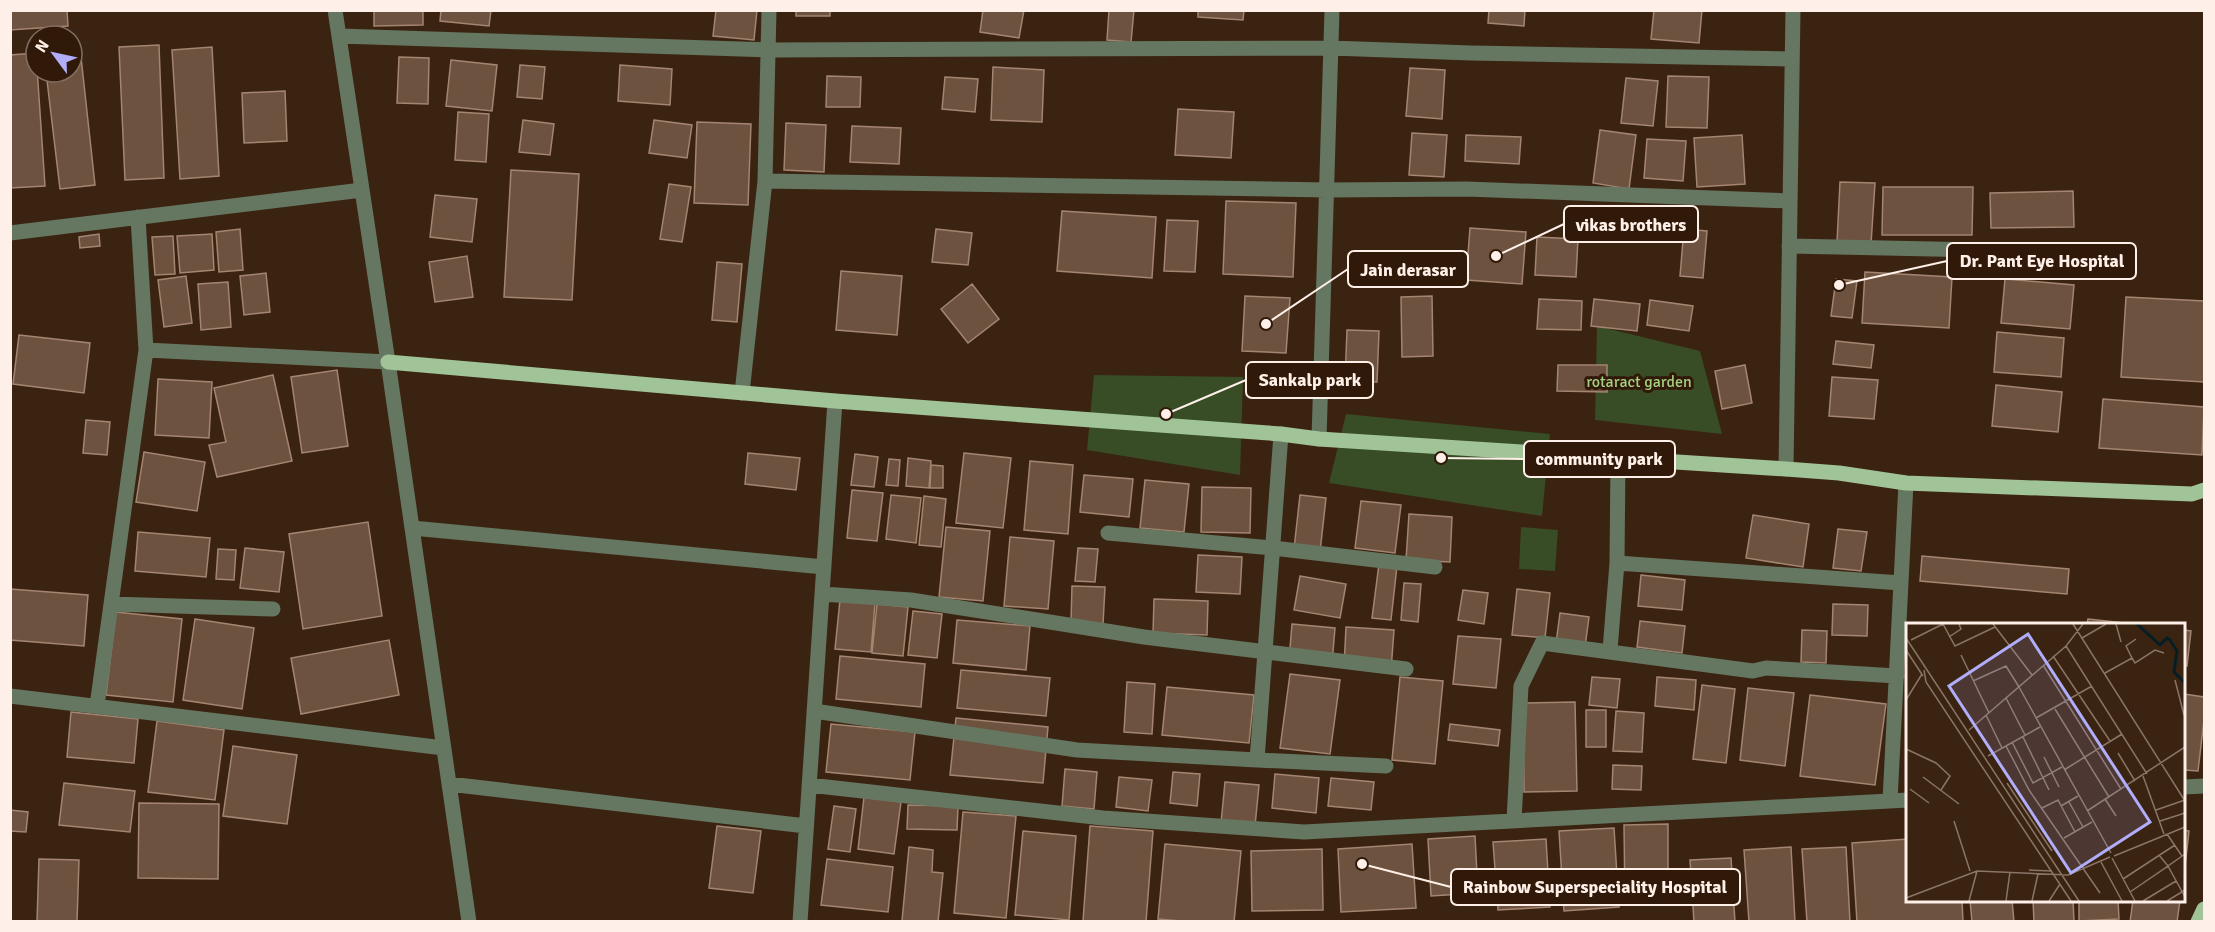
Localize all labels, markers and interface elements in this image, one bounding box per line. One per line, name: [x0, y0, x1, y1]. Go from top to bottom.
north arrow: [24, 24, 84, 84]
text: N: [31, 36, 54, 56]
callout: vikas brothers: [1564, 206, 1698, 242]
text: vikas brothers: [1575, 214, 1686, 236]
callout: Dr. Pant Eye Hospital: [1947, 243, 2136, 279]
text: Dr. Pant Eye Hospital: [1959, 250, 2125, 272]
callout: Jain derasar: [1348, 251, 1468, 287]
text: Jain derasar: [1360, 259, 1457, 281]
callout: Sankalp park: [1246, 362, 1373, 398]
text: Sankalp park: [1259, 369, 1362, 391]
park label: rotaract garden: [1586, 372, 1692, 392]
callout: community park: [1524, 441, 1675, 477]
text: community park: [1535, 448, 1663, 470]
inset map: [1906, 623, 2185, 902]
callout: Rainbow Superspeciality Hospital: [1451, 869, 1740, 905]
text: Rainbow Superspeciality Hospital: [1463, 876, 1728, 898]

